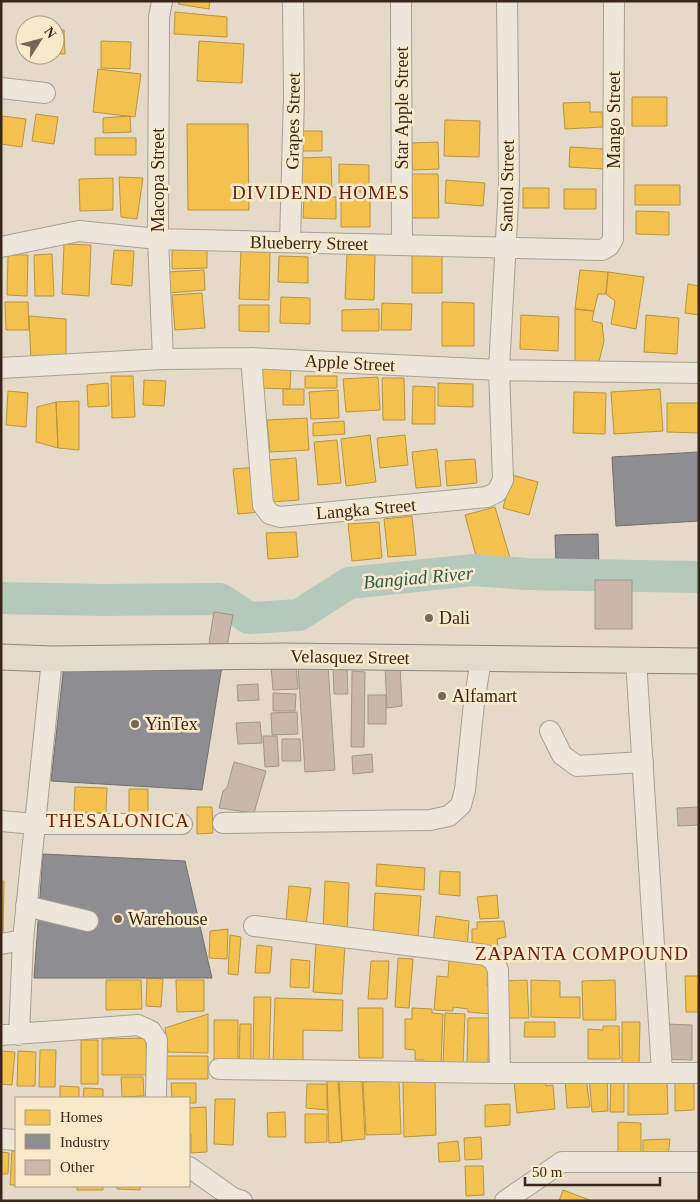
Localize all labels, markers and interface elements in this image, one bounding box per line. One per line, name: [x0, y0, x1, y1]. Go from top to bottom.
north arrow: [15, 15, 65, 65]
text: N: [41, 24, 59, 41]
street label: Star Apple Street: [392, 47, 412, 169]
street label: Mango Street: [604, 71, 624, 169]
street label: Grapes Street: [282, 72, 304, 170]
street label: Macopa Street: [148, 128, 168, 232]
street label: Santol Street: [496, 140, 518, 232]
district label: DIVIDEND HOMES: [232, 182, 410, 203]
street label: Blueberry Street: [250, 232, 368, 254]
street label: Apple Street: [304, 351, 396, 375]
street label: Langka Street: [315, 495, 417, 523]
water label: Bangiad River: [362, 562, 474, 593]
place label: Dali: [439, 608, 470, 628]
marker: Dali: [423, 612, 435, 624]
street label: Velasquez Street: [290, 646, 410, 668]
place label: Alfamart: [452, 686, 517, 706]
marker: Alfamart: [436, 690, 448, 702]
place label: YinTex: [145, 714, 198, 734]
marker: YinTex: [129, 718, 141, 730]
district label: THESALONICA: [46, 810, 190, 831]
place label: Warehouse: [128, 909, 208, 929]
marker: Warehouse: [112, 913, 124, 925]
district label: ZAPANTA COMPOUND: [475, 943, 689, 964]
legend: [15, 1097, 190, 1187]
text: Homes: [60, 1109, 103, 1125]
text: Industry: [60, 1134, 110, 1150]
scale bar: [525, 1154, 660, 1186]
text: Other: [60, 1159, 94, 1175]
text: 50 m: [532, 1164, 563, 1180]

